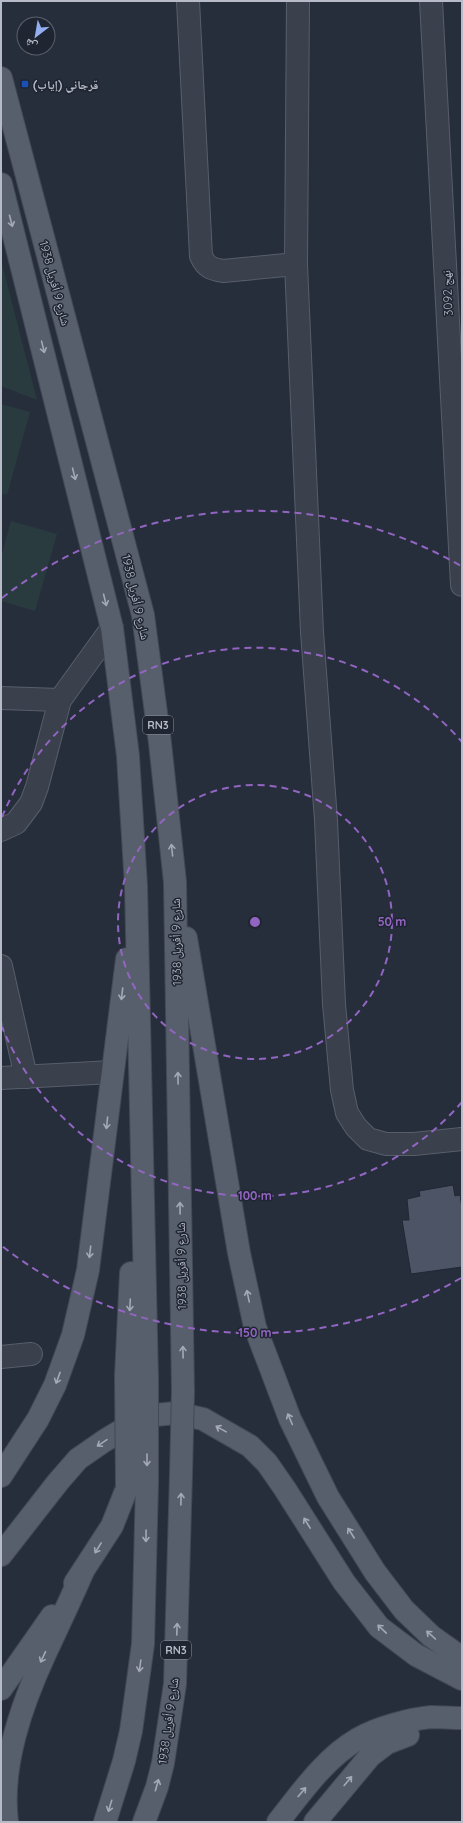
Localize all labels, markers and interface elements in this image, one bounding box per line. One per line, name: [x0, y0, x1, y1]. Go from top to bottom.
north arrow: [16, 16, 56, 56]
text: ش: [22, 35, 40, 54]
place label: قرجاني (إياب): [33, 77, 98, 94]
marker: قرجاني (إياب): [20, 79, 30, 89]
one-way arrow: [8, 215, 15, 228]
street label: شارع 9 أفريل 1938: [36, 239, 74, 327]
street label: نهج 3092: [438, 270, 456, 316]
one-way arrow: [39, 341, 47, 354]
one-way arrow: [70, 467, 78, 480]
street label: شارع 9 أفريل 1938: [118, 553, 153, 641]
one-way arrow: [101, 593, 109, 606]
road number: RN3: [143, 716, 173, 734]
one-way arrow: [168, 844, 176, 857]
street label: شارع 9 أفريل 1938: [168, 898, 185, 986]
text: 50 m: [378, 914, 406, 929]
centre of rings: [248, 915, 262, 929]
one-way arrow: [118, 987, 126, 1000]
one-way arrow: [174, 1072, 182, 1085]
one-way arrow: [103, 1116, 111, 1129]
text: 100 m: [238, 1188, 272, 1203]
one-way arrow: [176, 1202, 184, 1215]
street label: شارع 9 أفريل 1938: [173, 1222, 190, 1310]
one-way arrow: [86, 1245, 94, 1258]
one-way arrow: [244, 1290, 252, 1303]
one-way arrow: [126, 1298, 133, 1311]
text: 150 m: [238, 1325, 272, 1340]
one-way arrow: [179, 1346, 186, 1359]
one-way arrow: [53, 1372, 61, 1384]
one-way arrow: [286, 1413, 294, 1425]
one-way arrow: [215, 1424, 227, 1432]
one-way arrow: [96, 1439, 107, 1447]
one-way arrow: [143, 1453, 151, 1466]
one-way arrow: [177, 1493, 185, 1506]
one-way arrow: [303, 1518, 311, 1529]
one-way arrow: [347, 1528, 355, 1539]
one-way arrow: [142, 1529, 149, 1542]
one-way arrow: [93, 1542, 101, 1554]
one-way arrow: [173, 1623, 181, 1636]
one-way arrow: [377, 1624, 387, 1633]
one-way arrow: [426, 1631, 436, 1640]
road number: RN3: [161, 1641, 191, 1659]
one-way arrow: [39, 1651, 46, 1663]
one-way arrow: [136, 1659, 144, 1672]
street label: شارع 9 أفريل 1938: [155, 1677, 183, 1765]
one-way arrow: [344, 1776, 353, 1786]
one-way arrow: [154, 1779, 161, 1792]
one-way arrow: [298, 1786, 307, 1797]
one-way arrow: [106, 1799, 113, 1812]

